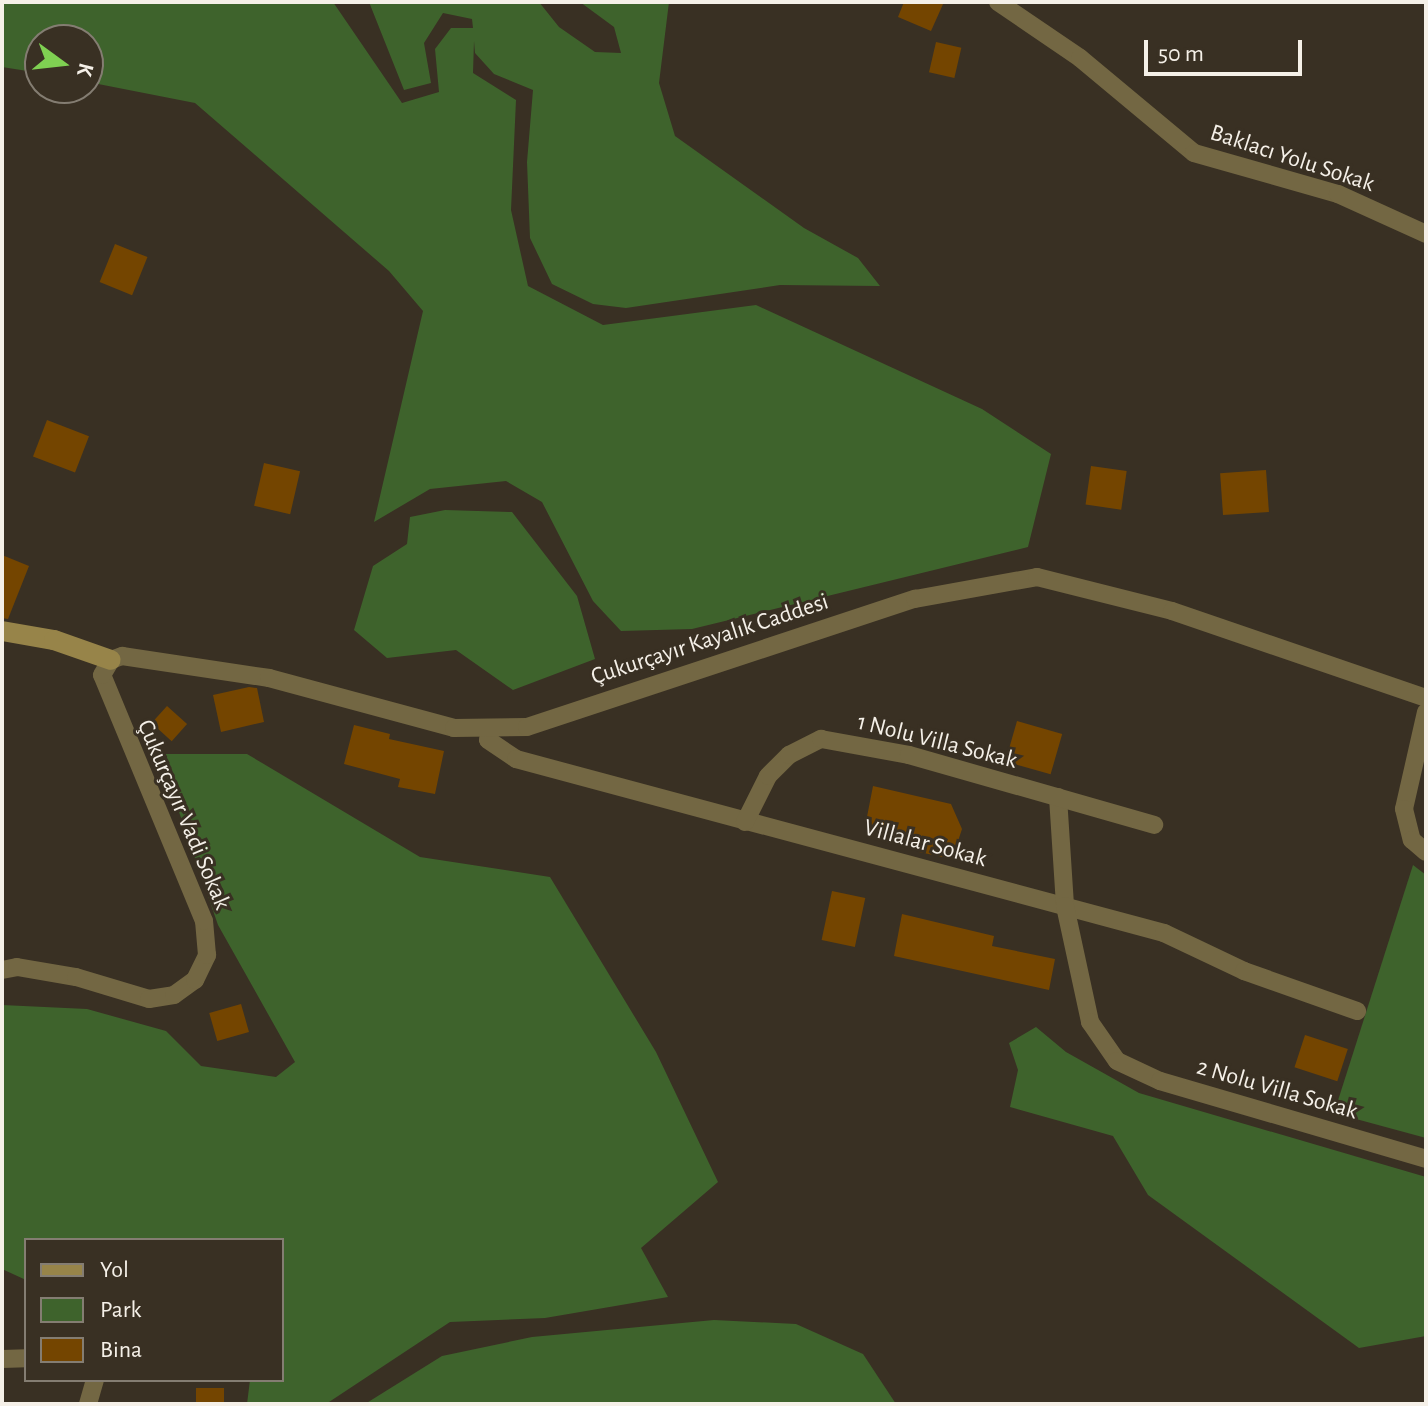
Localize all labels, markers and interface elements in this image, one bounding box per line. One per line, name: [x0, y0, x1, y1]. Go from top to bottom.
north arrow: [24, 24, 104, 104]
scale bar: [1148, 24, 1306, 74]
text: 50 m: [1158, 42, 1204, 66]
text: K: [73, 61, 98, 79]
street label: Baklacı Yolu Sokak: [1206, 119, 1378, 199]
street label: Çukurçayır Kayalık Caddesi: [588, 588, 832, 692]
street label: 1 Nolu Villa Sokak: [854, 708, 1020, 776]
street label: Çukurçayır Vadi Sokak: [130, 716, 236, 914]
street label: Villalar Sokak: [860, 814, 990, 874]
street label: 2 Nolu Villa Sokak: [1193, 1053, 1361, 1127]
legend: [24, 1238, 284, 1382]
text: Yol: [100, 1258, 129, 1282]
text: Park: [100, 1298, 141, 1322]
text: Bina: [100, 1338, 142, 1362]

